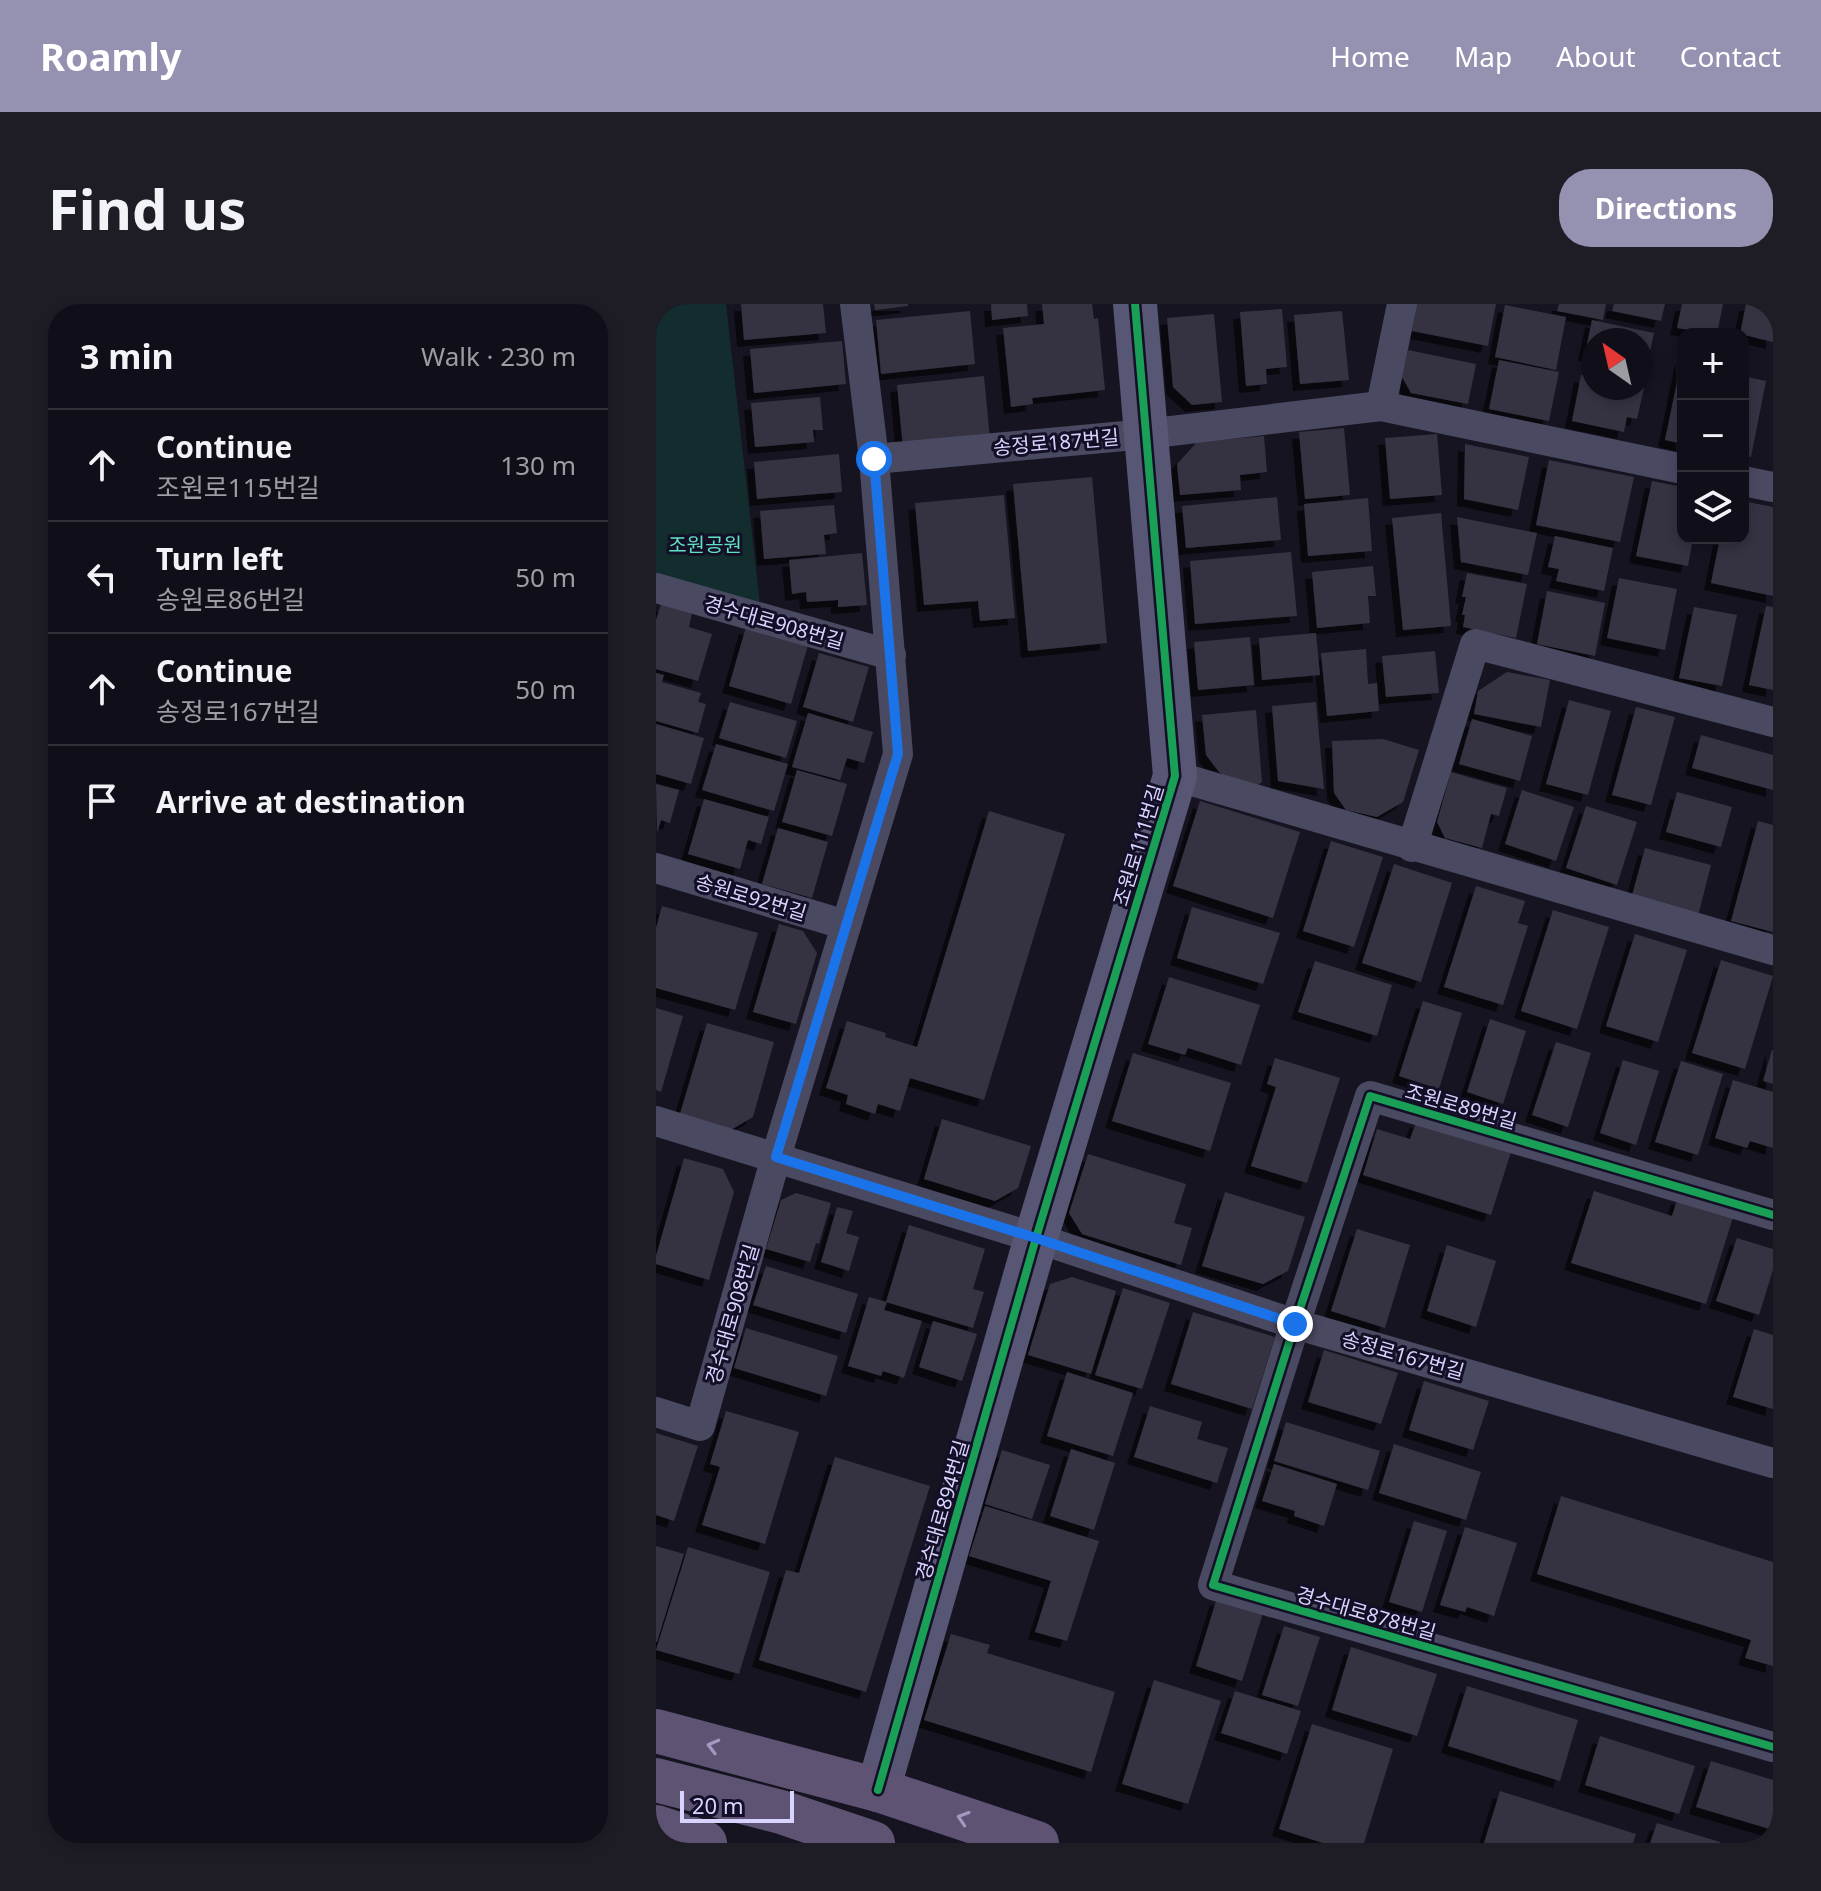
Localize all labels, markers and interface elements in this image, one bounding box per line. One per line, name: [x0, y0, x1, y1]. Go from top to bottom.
text: Roamly: [40, 30, 182, 82]
text: Home: [1330, 37, 1410, 75]
text: Map: [1454, 37, 1512, 75]
text: About: [1556, 37, 1636, 75]
text: Contact: [1680, 37, 1781, 75]
button: Directions: [1559, 169, 1773, 247]
text: Find us: [48, 170, 246, 246]
north arrow: [1581, 328, 1653, 400]
map controls: [1677, 328, 1749, 544]
button: +: [1677, 328, 1749, 400]
text: 3 min: [80, 333, 174, 379]
text: Walk · 230 m: [421, 338, 576, 374]
button: −: [1677, 400, 1749, 472]
street label: 송정로187번길: [992, 423, 1120, 461]
text: Continue: [156, 426, 292, 467]
route start: [856, 441, 892, 477]
icon: ahead: [80, 443, 124, 487]
text: 130 m: [500, 447, 576, 483]
text: 조원로115번길: [156, 469, 320, 505]
button: layers: [1677, 472, 1749, 544]
park label: 조원공원: [668, 531, 742, 558]
text: Turn left: [156, 538, 284, 579]
icon: left: [80, 555, 124, 599]
text: 50 m: [515, 559, 576, 595]
text: 송원로86번길: [156, 581, 305, 617]
street label: 경수대로908번길: [701, 589, 847, 655]
text: Continue: [156, 650, 292, 691]
icon: ahead: [80, 667, 124, 711]
text: 50 m: [515, 671, 576, 707]
text: 송정로167번길: [156, 693, 320, 729]
icon: arrive: [80, 779, 124, 823]
text: Arrive at destination: [156, 781, 466, 822]
street label: 조원로111번길: [1107, 781, 1169, 909]
street label: 송원로92번길: [692, 867, 810, 927]
street label: 조원로89번길: [1402, 1077, 1520, 1135]
street label: 경수대로908번길: [699, 1241, 765, 1387]
route end: [1277, 1306, 1313, 1342]
street label: 송정로167번길: [1339, 1325, 1467, 1385]
street label: 경수대로894번길: [909, 1437, 975, 1583]
street label: 경수대로878번길: [1293, 1580, 1439, 1646]
one-way arrow: [706, 1739, 720, 1755]
scale bar: [680, 1787, 794, 1823]
text: 20 m: [692, 1790, 743, 1820]
one-way arrow: [956, 1812, 970, 1828]

